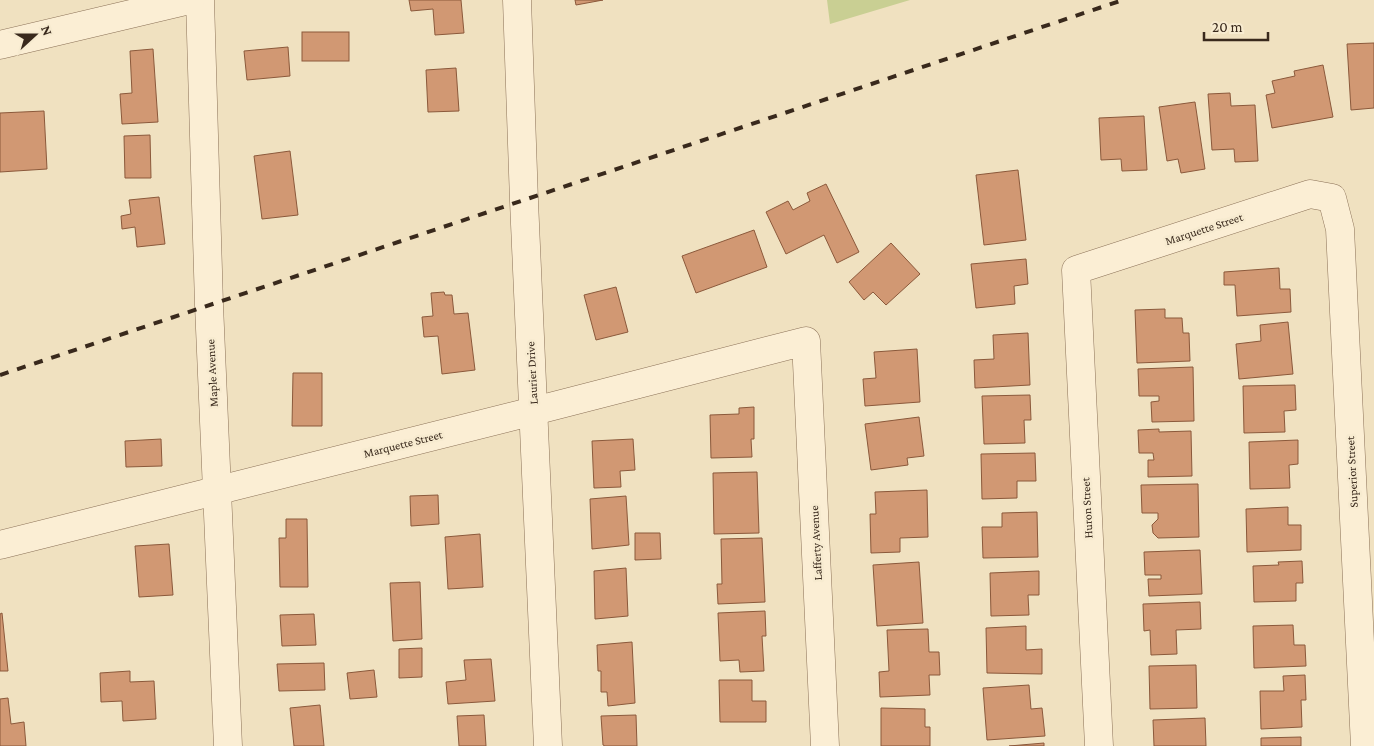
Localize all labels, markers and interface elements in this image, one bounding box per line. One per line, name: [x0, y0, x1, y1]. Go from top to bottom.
north arrow: [10, 10, 60, 60]
scale bar: [1204, 10, 1268, 42]
text: 20 m: [1212, 19, 1243, 35]
text: N: [38, 23, 56, 38]
street label: Marquette Street: [1163, 210, 1246, 248]
street label: Maple Avenue: [203, 339, 221, 407]
street label: Laurier Drive: [523, 341, 541, 405]
street label: Marquette Street: [362, 427, 445, 461]
street label: Superior Street: [1343, 435, 1361, 508]
street label: Huron Street: [1078, 476, 1096, 539]
street label: Lafferty Avenue: [807, 505, 825, 581]

